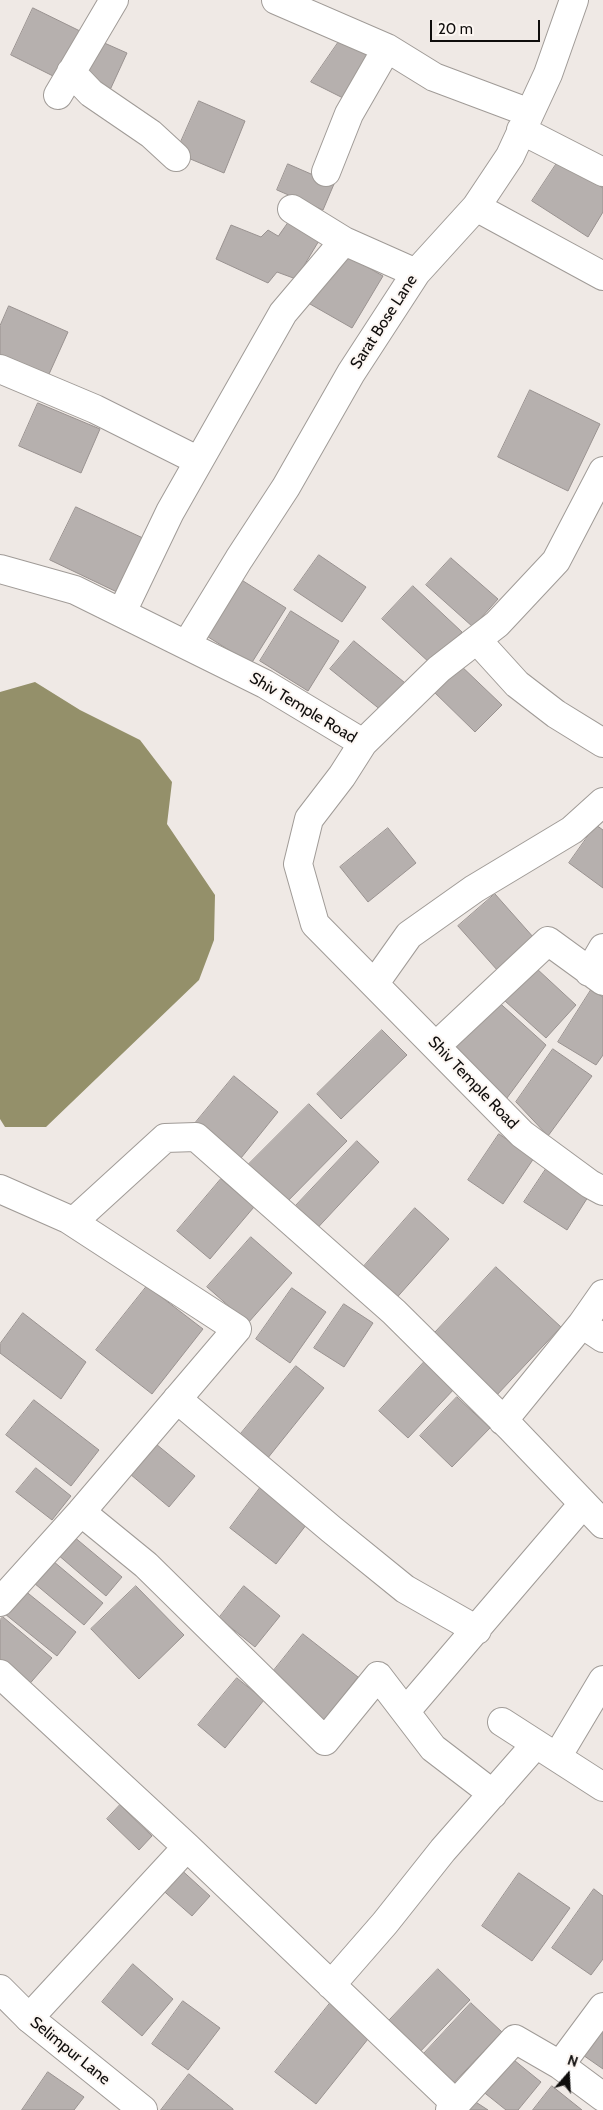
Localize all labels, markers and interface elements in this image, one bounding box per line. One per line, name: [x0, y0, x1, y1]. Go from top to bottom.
scale bar: [433, 10, 543, 42]
text: 20 m: [438, 20, 473, 38]
street label: Sarat Bose Lane: [347, 271, 421, 373]
street label: Shiv Temple Road: [246, 669, 360, 747]
street label: Shiv Temple Road: [424, 1033, 522, 1133]
street label: Selimpur Lane: [26, 2013, 114, 2089]
north arrow: [543, 2050, 593, 2100]
text: N: [565, 2051, 580, 2071]

